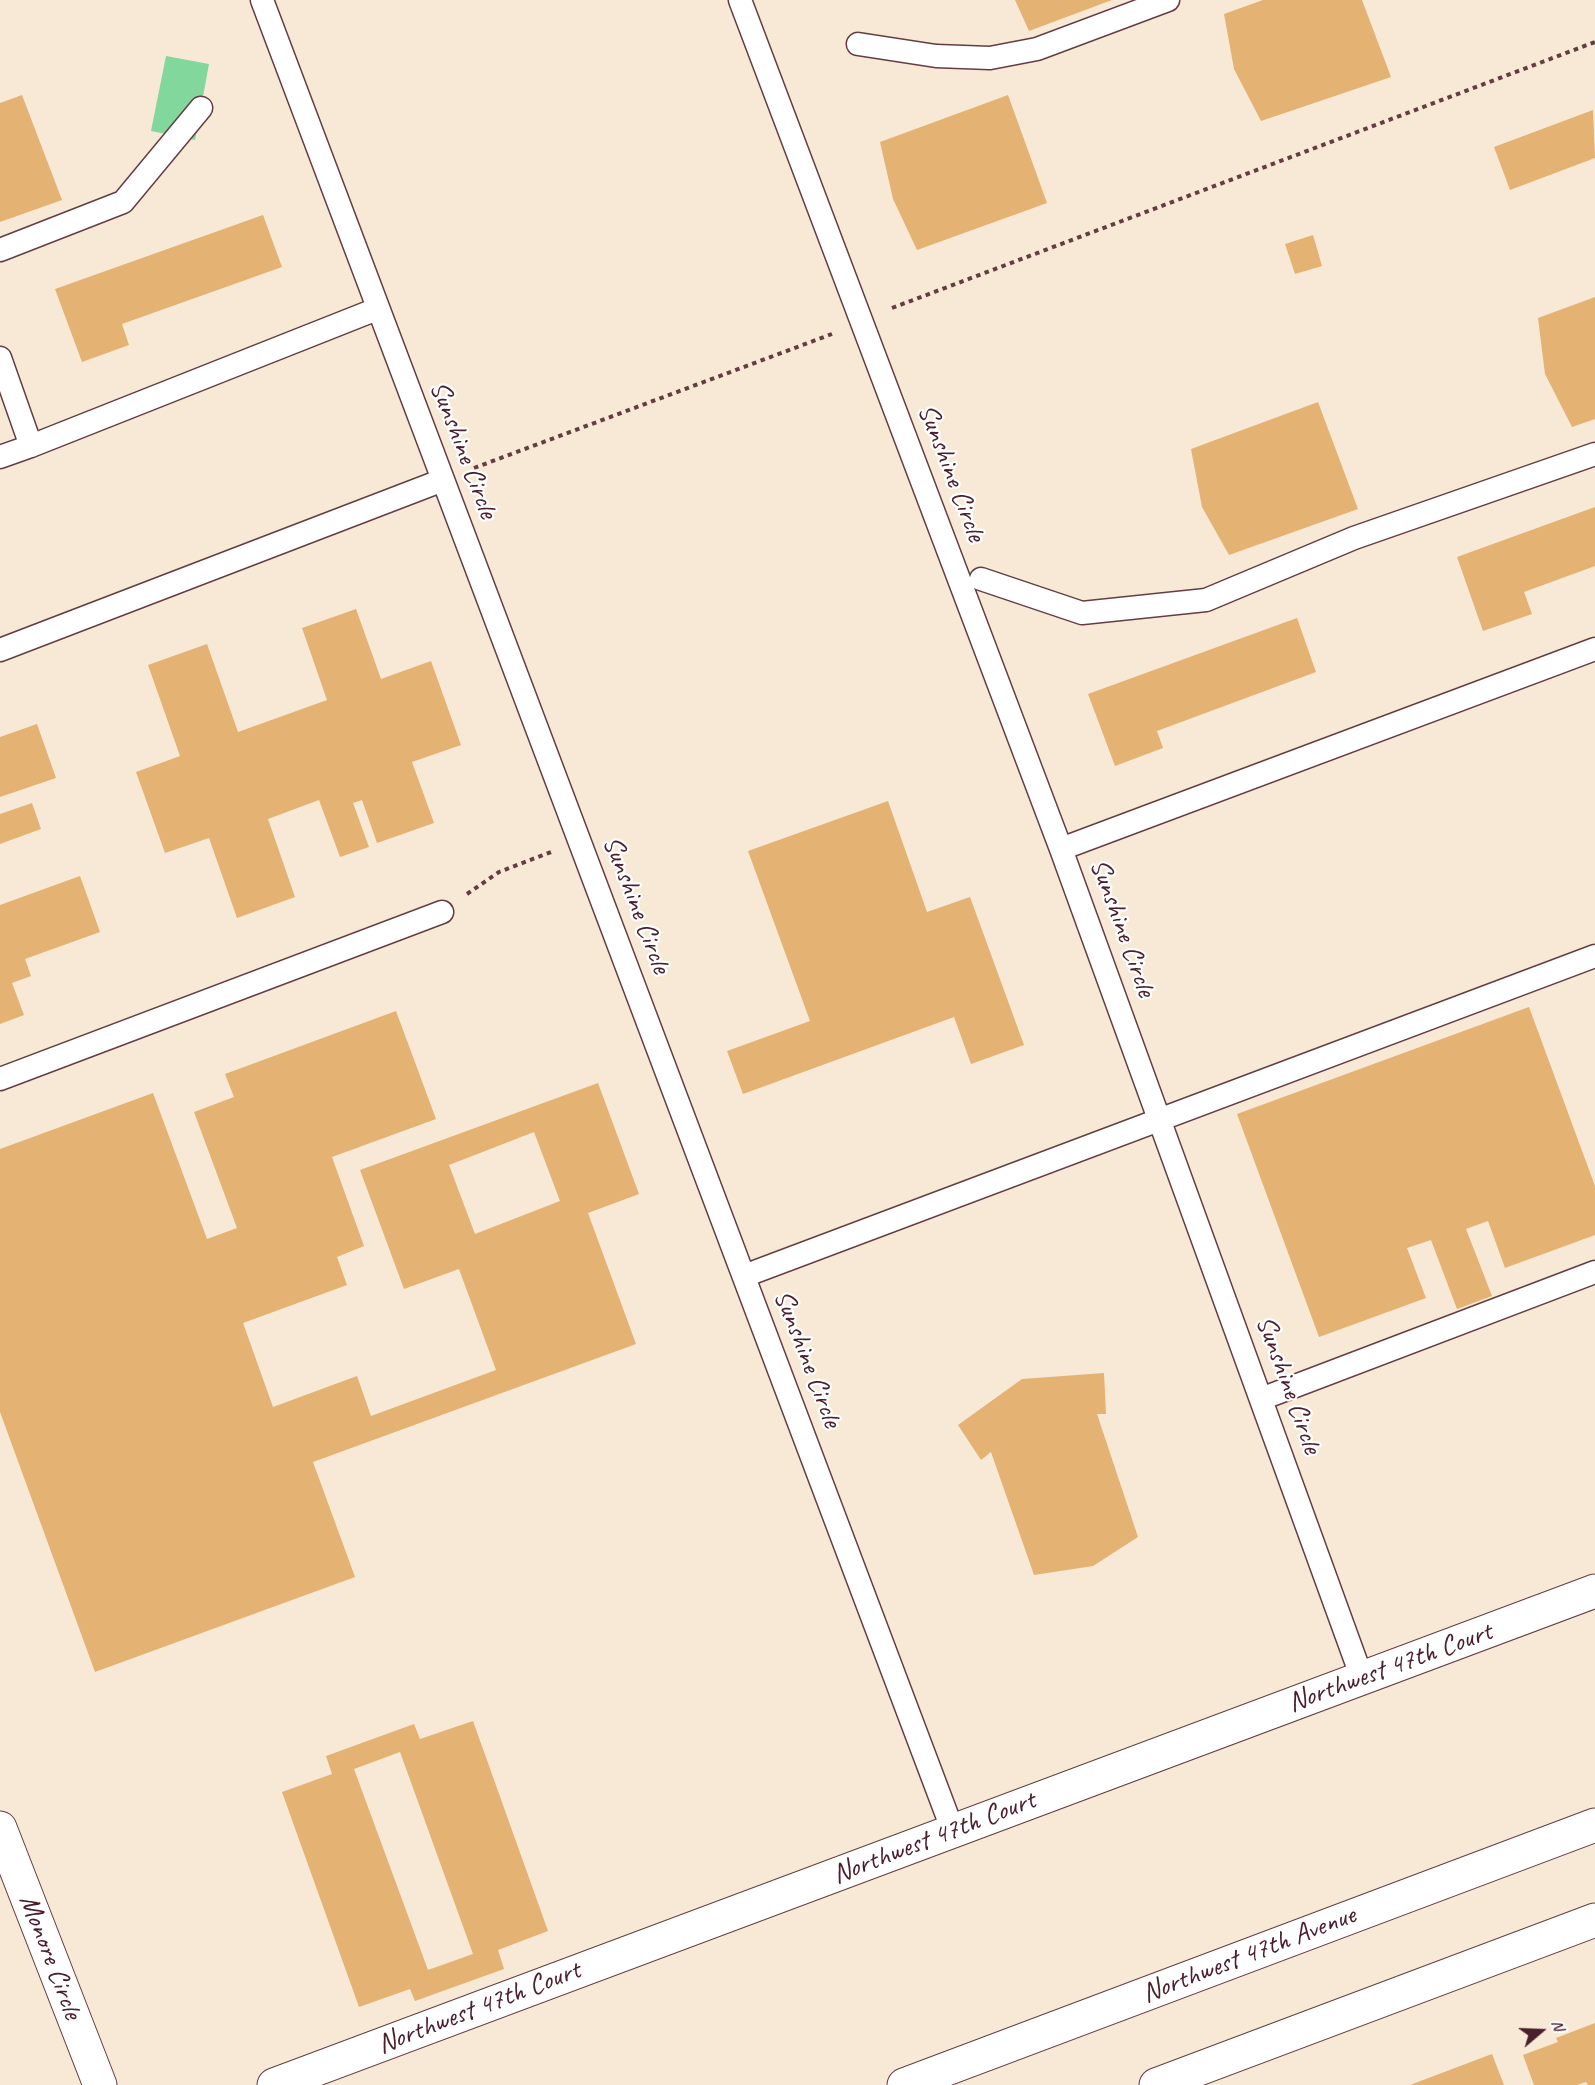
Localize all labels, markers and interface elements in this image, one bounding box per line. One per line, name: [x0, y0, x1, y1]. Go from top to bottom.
street label: Sunshine Circle: [421, 377, 505, 523]
street label: Sunshine Circle: [909, 400, 993, 546]
street label: Sunshine Circle: [594, 832, 678, 978]
street label: Sunshine Circle: [1082, 855, 1162, 1001]
street label: Sunshine Circle: [765, 1286, 849, 1432]
street label: Sunshine Circle: [1248, 1312, 1328, 1458]
street label: Northwest 47th Court: [1283, 1616, 1497, 1720]
street label: Northwest 47th Court: [828, 1784, 1040, 1892]
street label: Monore Circle: [11, 1890, 89, 2024]
street label: Northwest 47th Avenue: [1137, 1899, 1361, 2011]
street label: Northwest 47th Court: [373, 1954, 585, 2062]
north arrow: [1511, 2001, 1571, 2061]
text: N: [1547, 2017, 1569, 2033]

